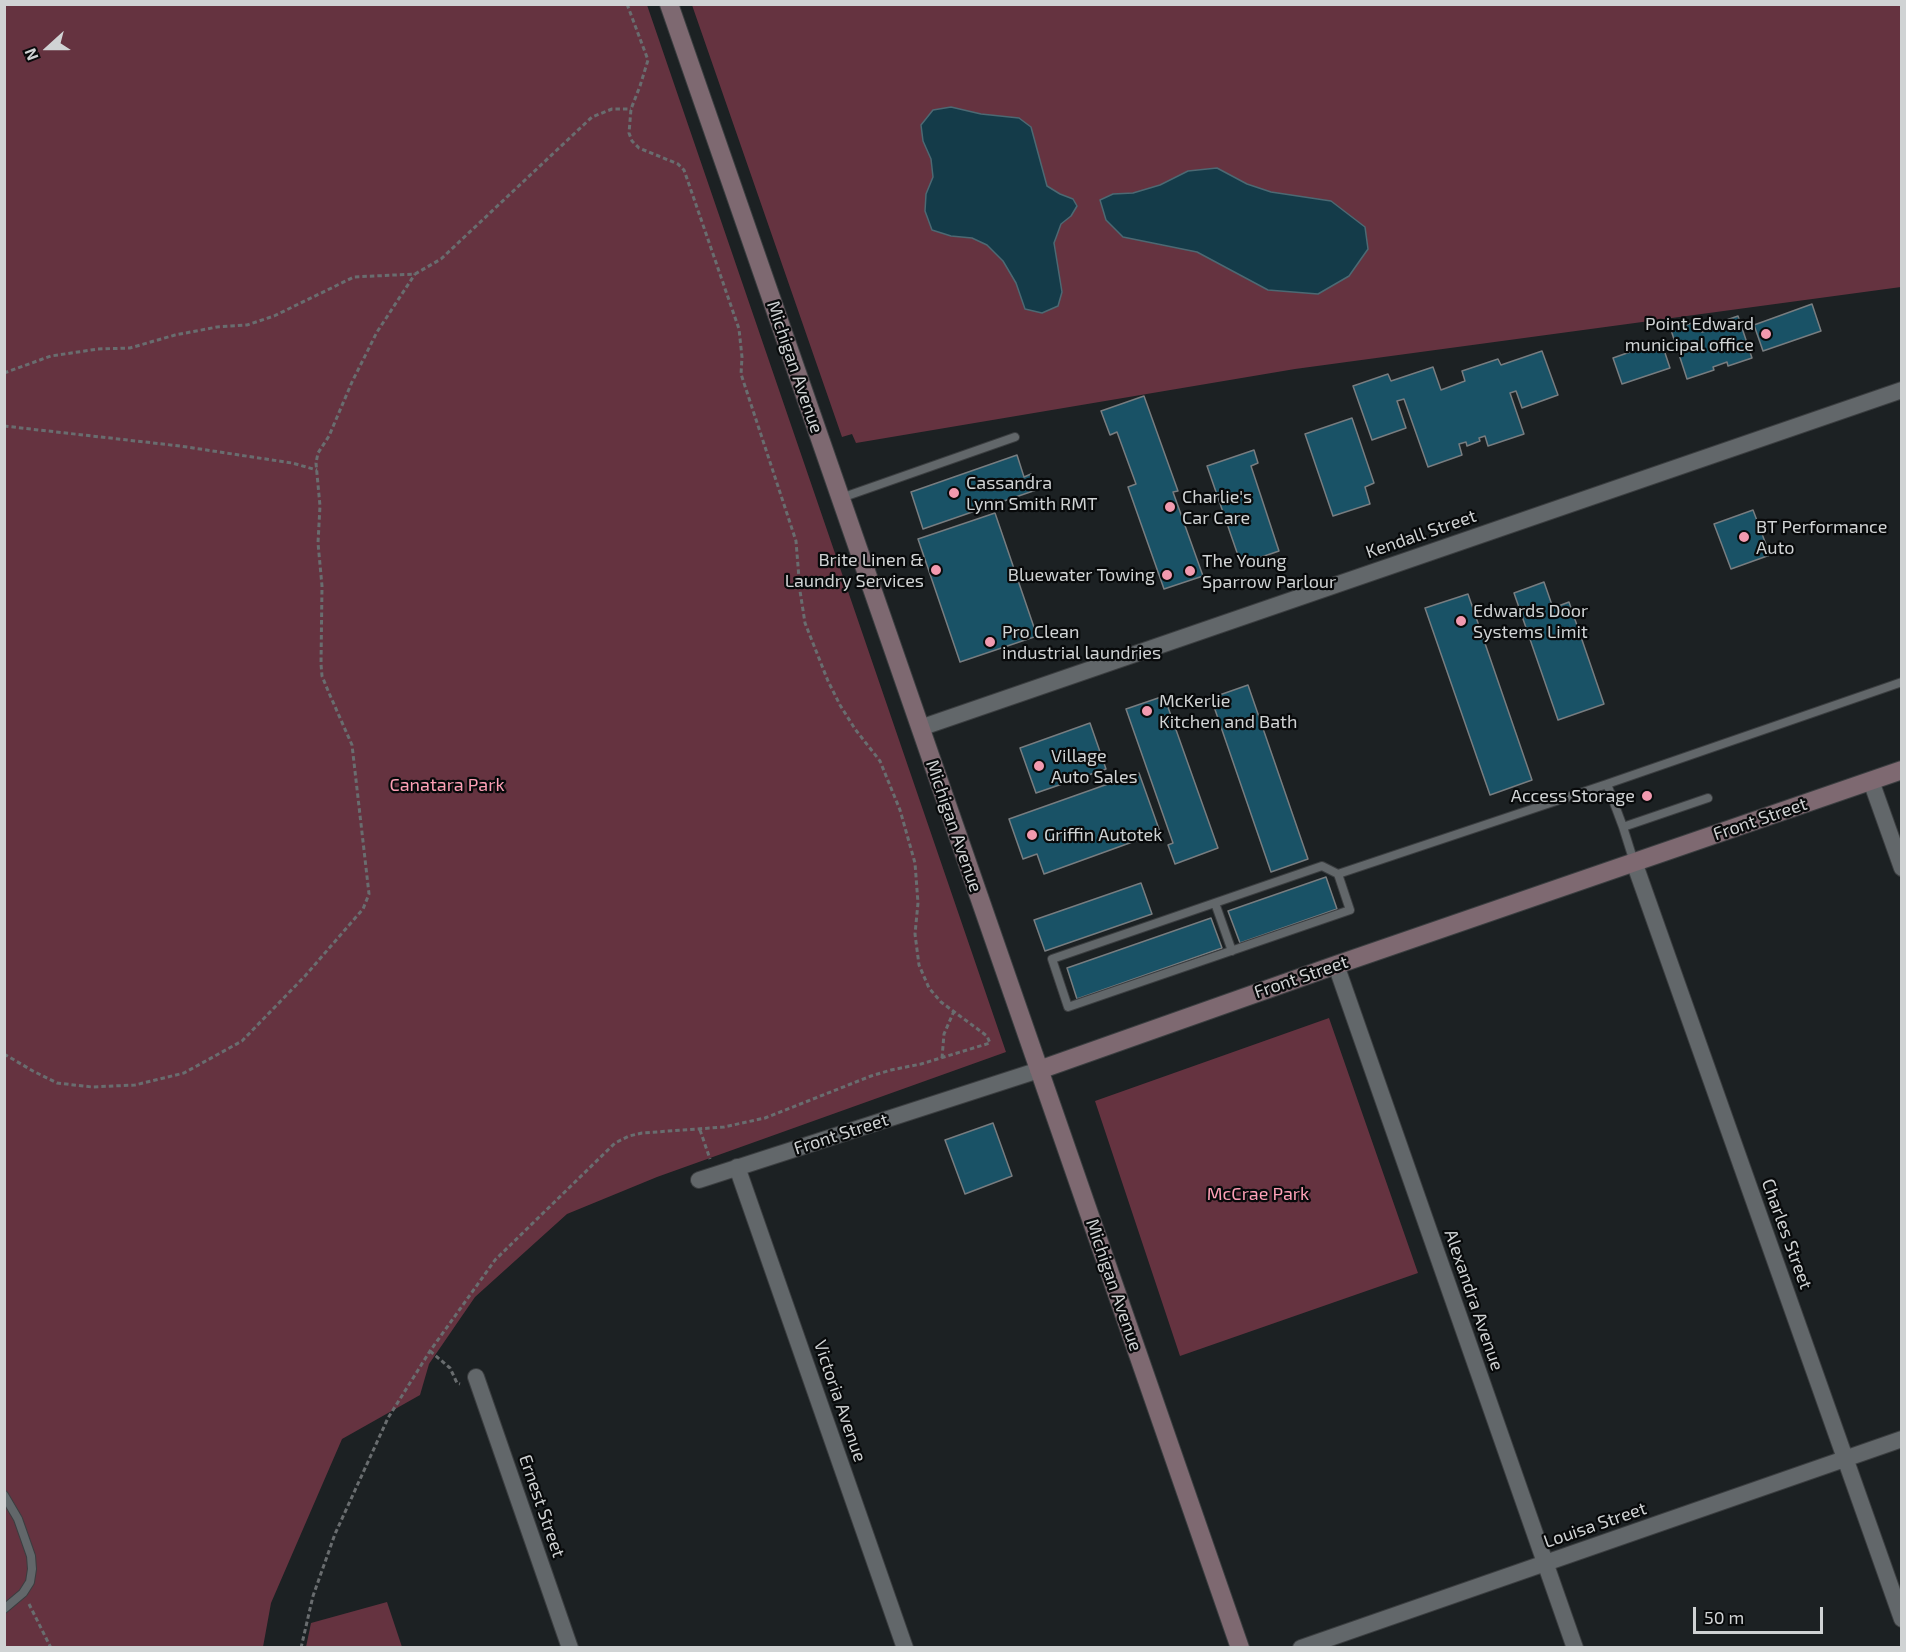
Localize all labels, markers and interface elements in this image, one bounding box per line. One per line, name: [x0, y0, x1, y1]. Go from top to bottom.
north arrow: [18, 18, 78, 78]
text: N: [20, 46, 42, 63]
street label: Michigan Avenue: [762, 298, 828, 436]
place label: Point Edward municipal office: [1625, 313, 1754, 356]
marker: Point Edward municipal office: [1759, 327, 1773, 341]
place label: Cassandra Lynn Smith RMT: [966, 472, 1097, 514]
marker: Cassandra Lynn Smith RMT: [947, 486, 961, 500]
place label: Charlie's Car Care: [1182, 486, 1252, 528]
marker: Charlie's Car Care: [1163, 500, 1177, 514]
street label: Kendall Street: [1363, 505, 1479, 563]
place label: BT Performance Auto: [1756, 516, 1887, 558]
marker: BT Performance Auto: [1737, 530, 1751, 544]
place label: Brite Linen & Laundry Services: [785, 549, 924, 592]
place label: The Young Sparrow Parlour: [1202, 550, 1336, 592]
marker: Brite Linen & Laundry Services: [929, 563, 943, 577]
place label: Bluewater Towing: [1008, 564, 1155, 586]
marker: The Young Sparrow Parlour: [1183, 564, 1197, 578]
marker: Bluewater Towing: [1160, 568, 1174, 582]
place label: Edwards Door Systems Limit: [1473, 600, 1588, 642]
marker: Edwards Door Systems Limit: [1454, 614, 1468, 628]
place label: Pro Clean industrial laundries: [1002, 621, 1161, 664]
marker: Pro Clean industrial laundries: [983, 635, 997, 649]
place label: McKerlie Kitchen and Bath: [1159, 690, 1297, 732]
marker: McKerlie Kitchen and Bath: [1140, 704, 1154, 718]
place label: Village Auto Sales: [1051, 745, 1138, 788]
street label: Michigan Avenue: [921, 757, 987, 895]
marker: Village Auto Sales: [1032, 759, 1046, 773]
park label: Canatara Park: [389, 774, 505, 796]
place label: Access Storage: [1511, 785, 1635, 807]
marker: Access Storage: [1640, 789, 1654, 803]
street label: Front Street: [1710, 793, 1810, 845]
place label: Griffin Autotek: [1044, 824, 1162, 846]
marker: Griffin Autotek: [1025, 828, 1039, 842]
street label: Front Street: [1251, 951, 1351, 1003]
street label: Front Street: [791, 1109, 891, 1159]
street label: Charles Street: [1757, 1176, 1817, 1292]
park label: McCrae Park: [1207, 1183, 1309, 1205]
street label: Michigan Avenue: [1081, 1216, 1147, 1354]
street label: Alexandra Avenue: [1440, 1227, 1508, 1373]
street label: Victoria Avenue: [809, 1337, 871, 1465]
street label: Ernest Street: [514, 1452, 570, 1560]
street label: Louisa Street: [1541, 1497, 1649, 1553]
scale bar: [1696, 1595, 1826, 1633]
text: 50 m: [1704, 1606, 1744, 1628]

